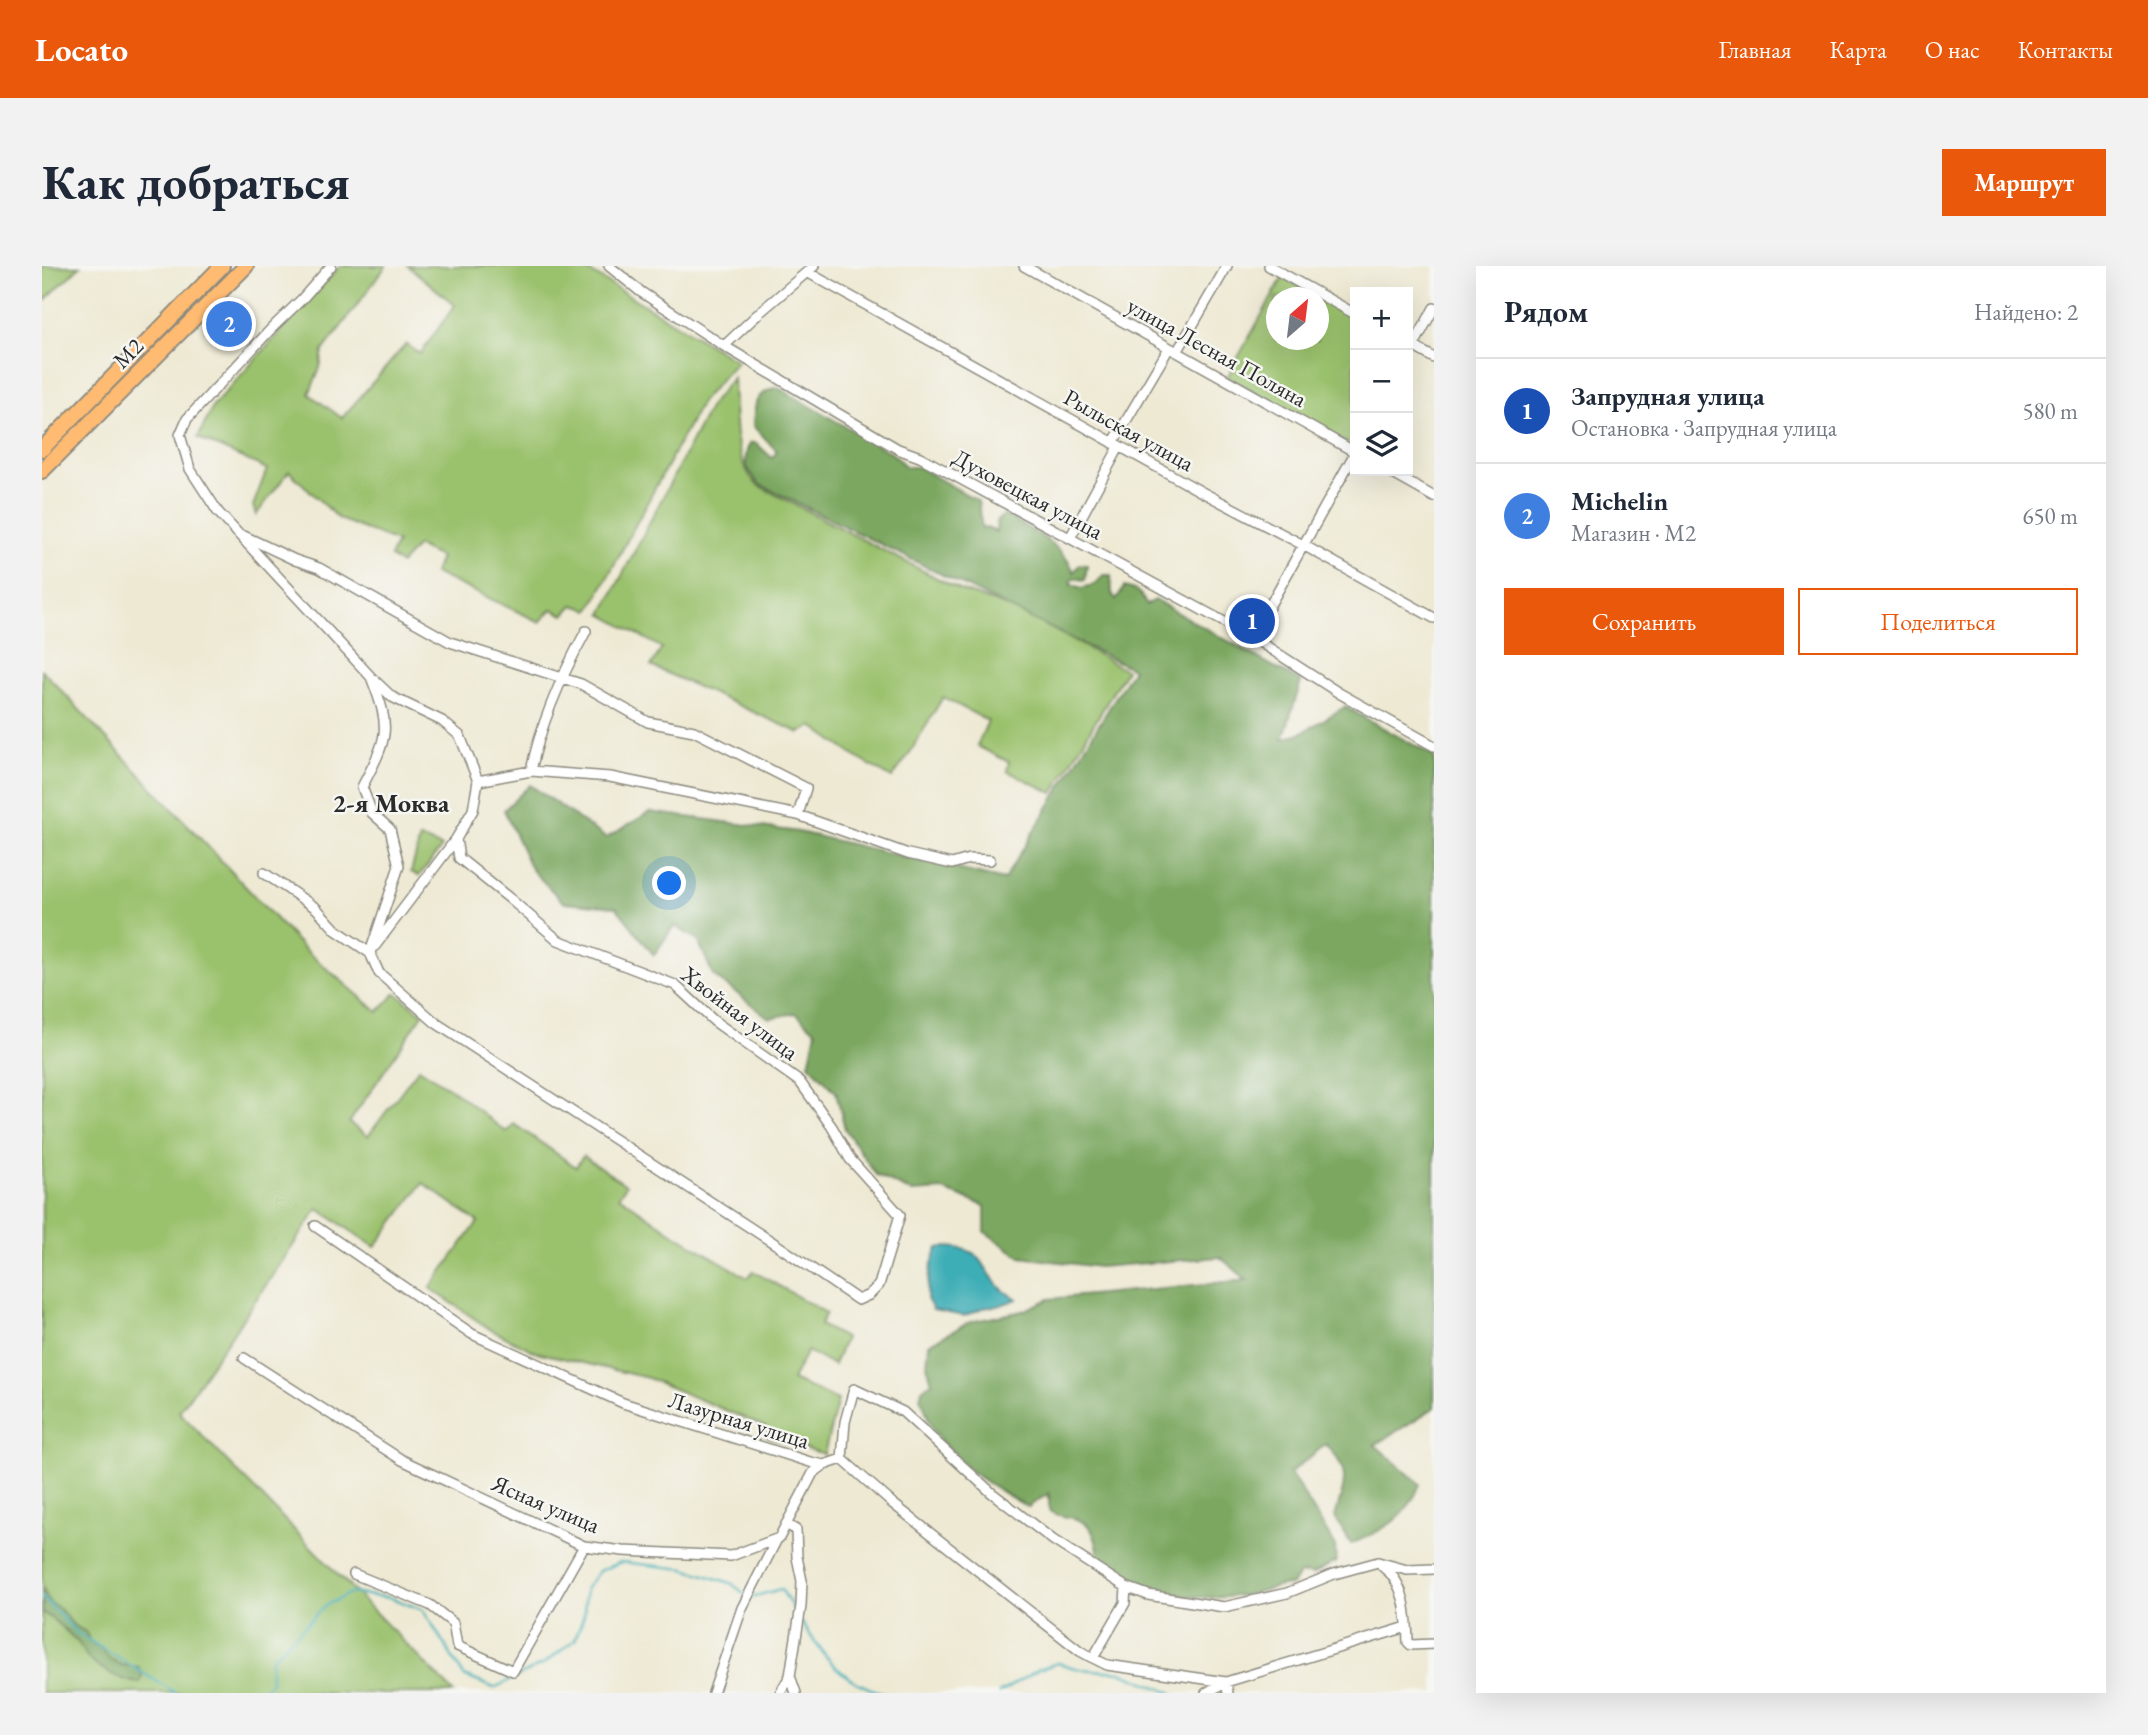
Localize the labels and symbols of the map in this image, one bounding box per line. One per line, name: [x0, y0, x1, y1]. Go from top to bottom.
north arrow: [1266, 287, 1329, 350]
street label: улица Лесная Поляна: [1122, 290, 1313, 414]
pin: 2: [206, 298, 252, 350]
street label: М2: [106, 331, 150, 375]
street label: Рыльская улица: [1059, 382, 1200, 479]
street label: Духовецкая улица: [948, 442, 1109, 547]
pin: 1: [1229, 595, 1275, 647]
district label: 2-я Моква: [333, 786, 450, 820]
your location: [652, 866, 686, 900]
street label: Хвойная улица: [675, 959, 805, 1067]
street label: Лазурная улица: [665, 1384, 814, 1456]
street label: Ясная улица: [487, 1467, 605, 1540]

